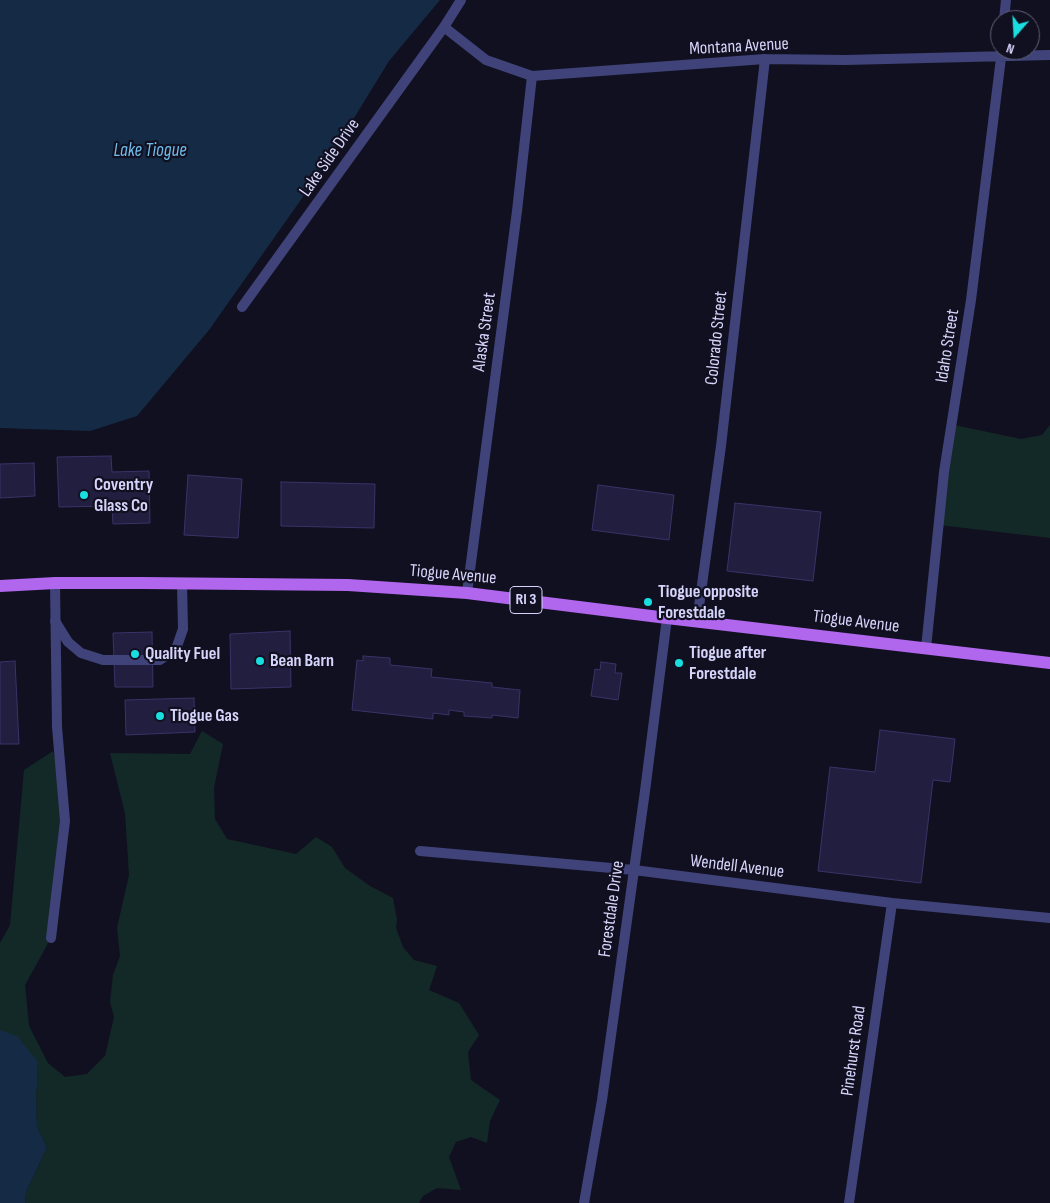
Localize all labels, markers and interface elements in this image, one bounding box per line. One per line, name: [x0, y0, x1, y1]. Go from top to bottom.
north arrow: [990, 10, 1040, 60]
street label: Montana Avenue: [689, 34, 789, 60]
text: N: [1004, 39, 1017, 58]
street label: Lake Side Drive: [295, 115, 365, 201]
water label: Lake Tiogue: [113, 140, 187, 162]
street label: Colorado Street: [701, 290, 733, 386]
street label: Alaska Street: [469, 291, 501, 373]
street label: Idaho Street: [932, 308, 964, 384]
place label: Coventry Glass Co: [94, 474, 153, 516]
marker: Coventry Glass Co: [78, 489, 90, 501]
street label: Tiogue Avenue: [409, 560, 497, 590]
place label: Tiogue opposite Forestdale: [658, 581, 759, 624]
road number: RI 3: [510, 586, 542, 614]
marker: Tiogue opposite Forestdale: [642, 596, 654, 608]
street label: Tiogue Avenue: [812, 606, 900, 638]
place label: Tiogue after Forestdale: [689, 642, 766, 684]
place label: Quality Fuel: [145, 643, 220, 665]
marker: Quality Fuel: [129, 648, 141, 660]
place label: Bean Barn: [270, 650, 334, 672]
marker: Bean Barn: [254, 655, 266, 667]
marker: Tiogue after Forestdale: [673, 657, 685, 669]
place label: Tiogue Gas: [170, 705, 239, 727]
marker: Tiogue Gas: [154, 710, 166, 722]
street label: Wendell Avenue: [689, 851, 785, 883]
street label: Forestdale Drive: [595, 859, 629, 959]
street label: Pinehurst Road: [837, 1005, 871, 1097]

